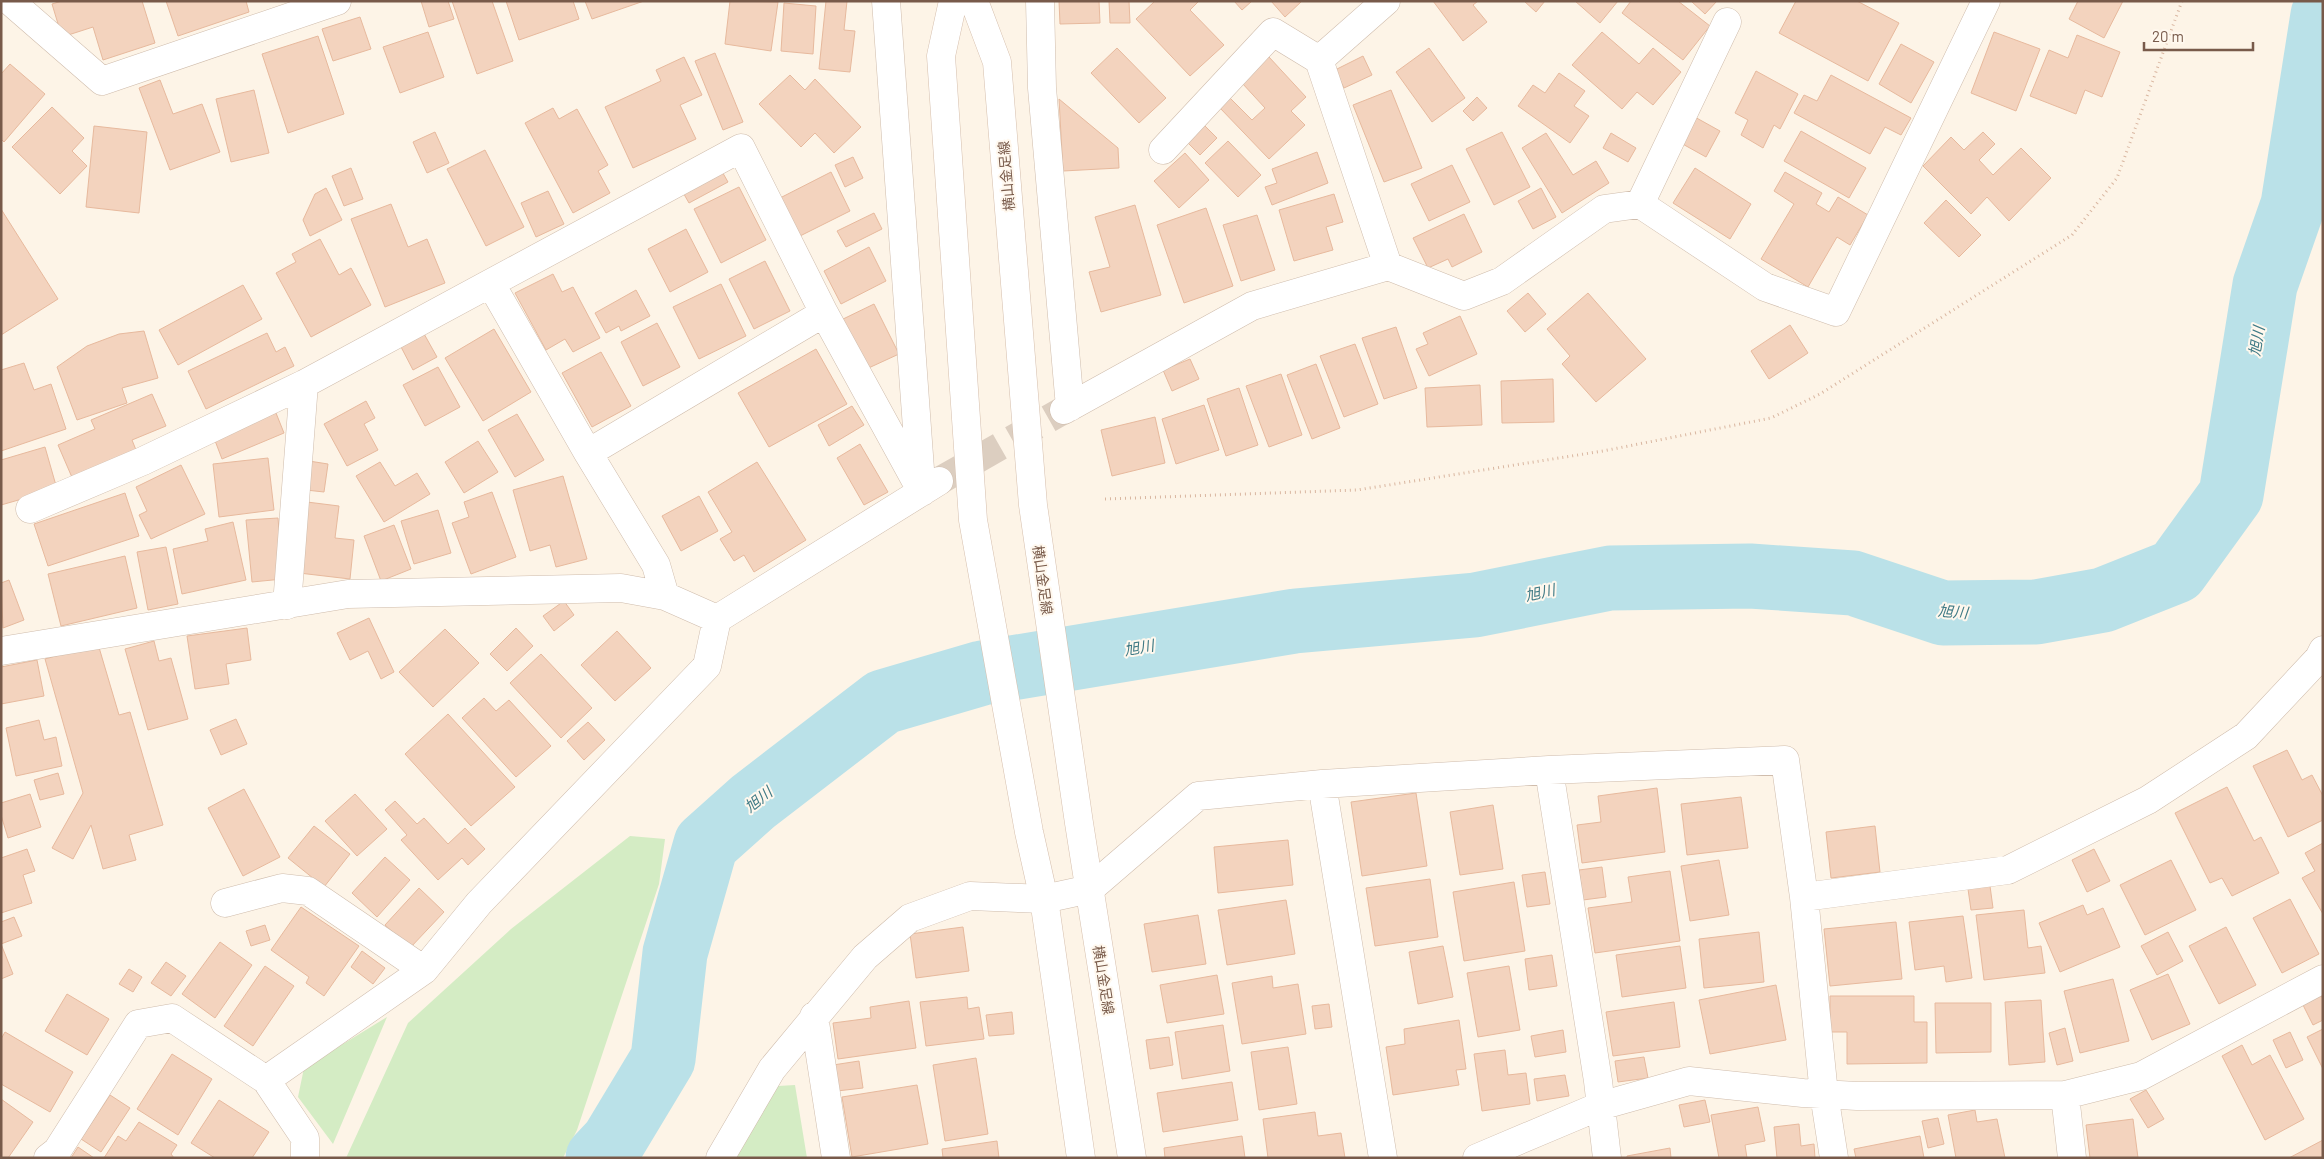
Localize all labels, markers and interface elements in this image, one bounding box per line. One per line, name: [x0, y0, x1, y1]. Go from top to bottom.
scale bar: [2144, 20, 2253, 52]
text: 20 m: [2152, 27, 2184, 45]
street label: 横山金足線: [994, 140, 1018, 212]
water label: 旭川: [2245, 323, 2268, 357]
street label: 横山金足線: [1030, 544, 1056, 616]
water label: 旭川: [1523, 580, 1558, 604]
water label: 旭川: [1937, 601, 1971, 621]
water label: 旭川: [1123, 635, 1157, 658]
water label: 旭川: [741, 781, 777, 815]
street label: 横山金足線: [1090, 944, 1118, 1016]

